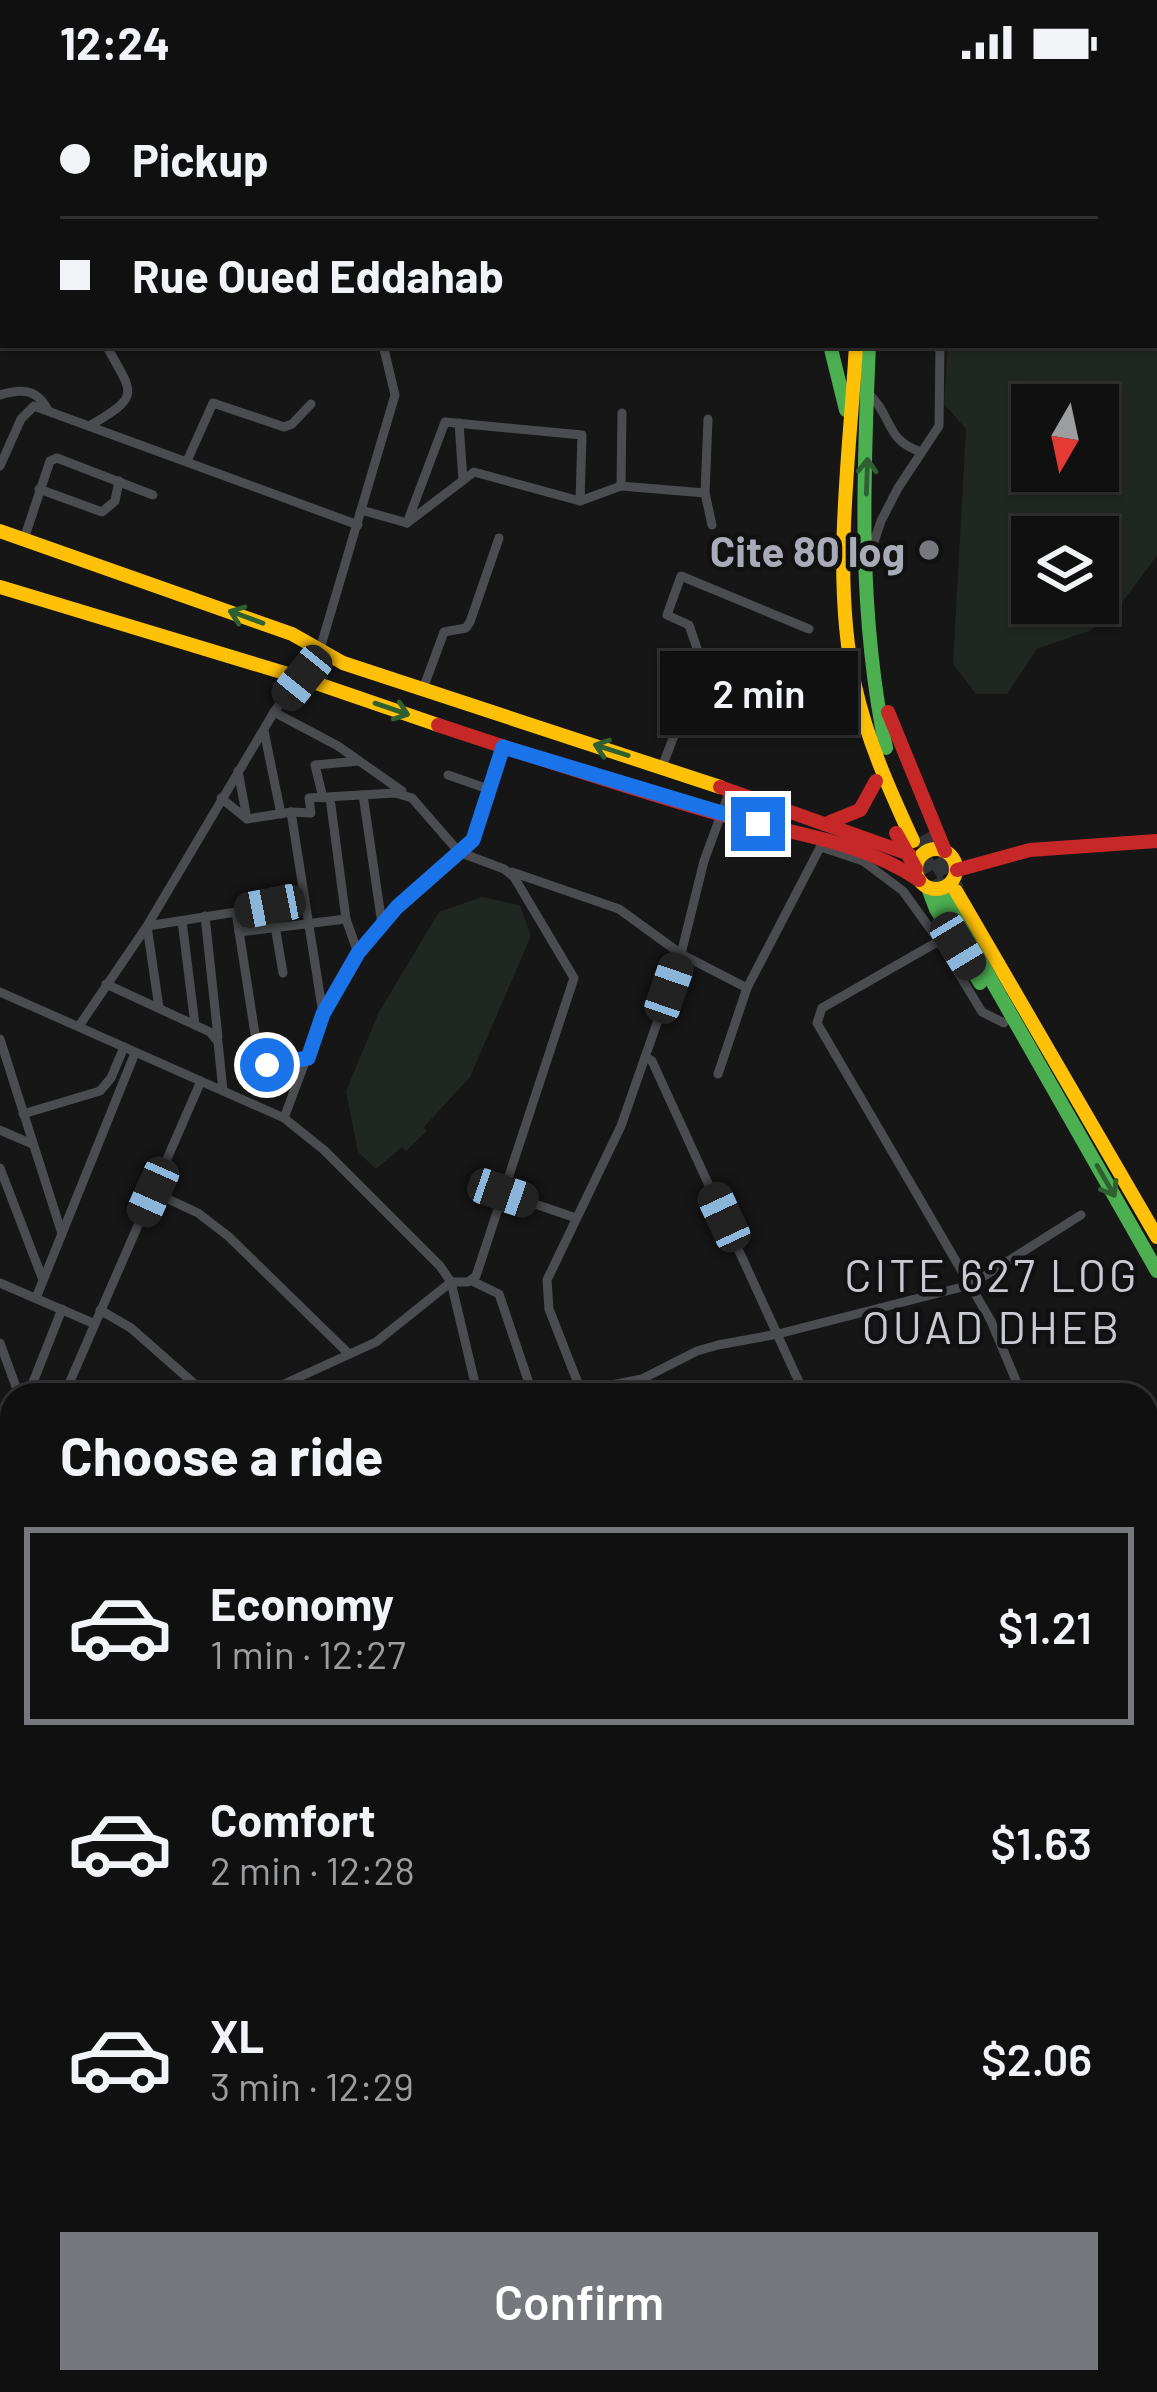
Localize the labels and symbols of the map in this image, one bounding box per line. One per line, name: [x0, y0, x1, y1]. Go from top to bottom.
north arrow: [1011, 384, 1119, 492]
one-way arrow: [855, 457, 878, 496]
place label: Cite 80 log: [710, 525, 905, 576]
marker: Cite 80 log: [916, 537, 942, 563]
one-way arrow: [228, 605, 265, 626]
car: [265, 639, 339, 717]
callout: 2 min: [659, 650, 857, 734]
one-way arrow: [372, 700, 410, 722]
one-way arrow: [593, 738, 631, 760]
route end: [731, 797, 785, 851]
car: [231, 881, 309, 931]
car: [924, 906, 992, 986]
car: [640, 948, 698, 1028]
route start: [240, 1038, 294, 1092]
car: [122, 1152, 184, 1232]
one-way arrow: [1095, 1163, 1118, 1198]
car: [463, 1164, 543, 1222]
car: [692, 1177, 756, 1257]
district label: CITE 627 LOG OUAD DHEB: [844, 1247, 1140, 1353]

